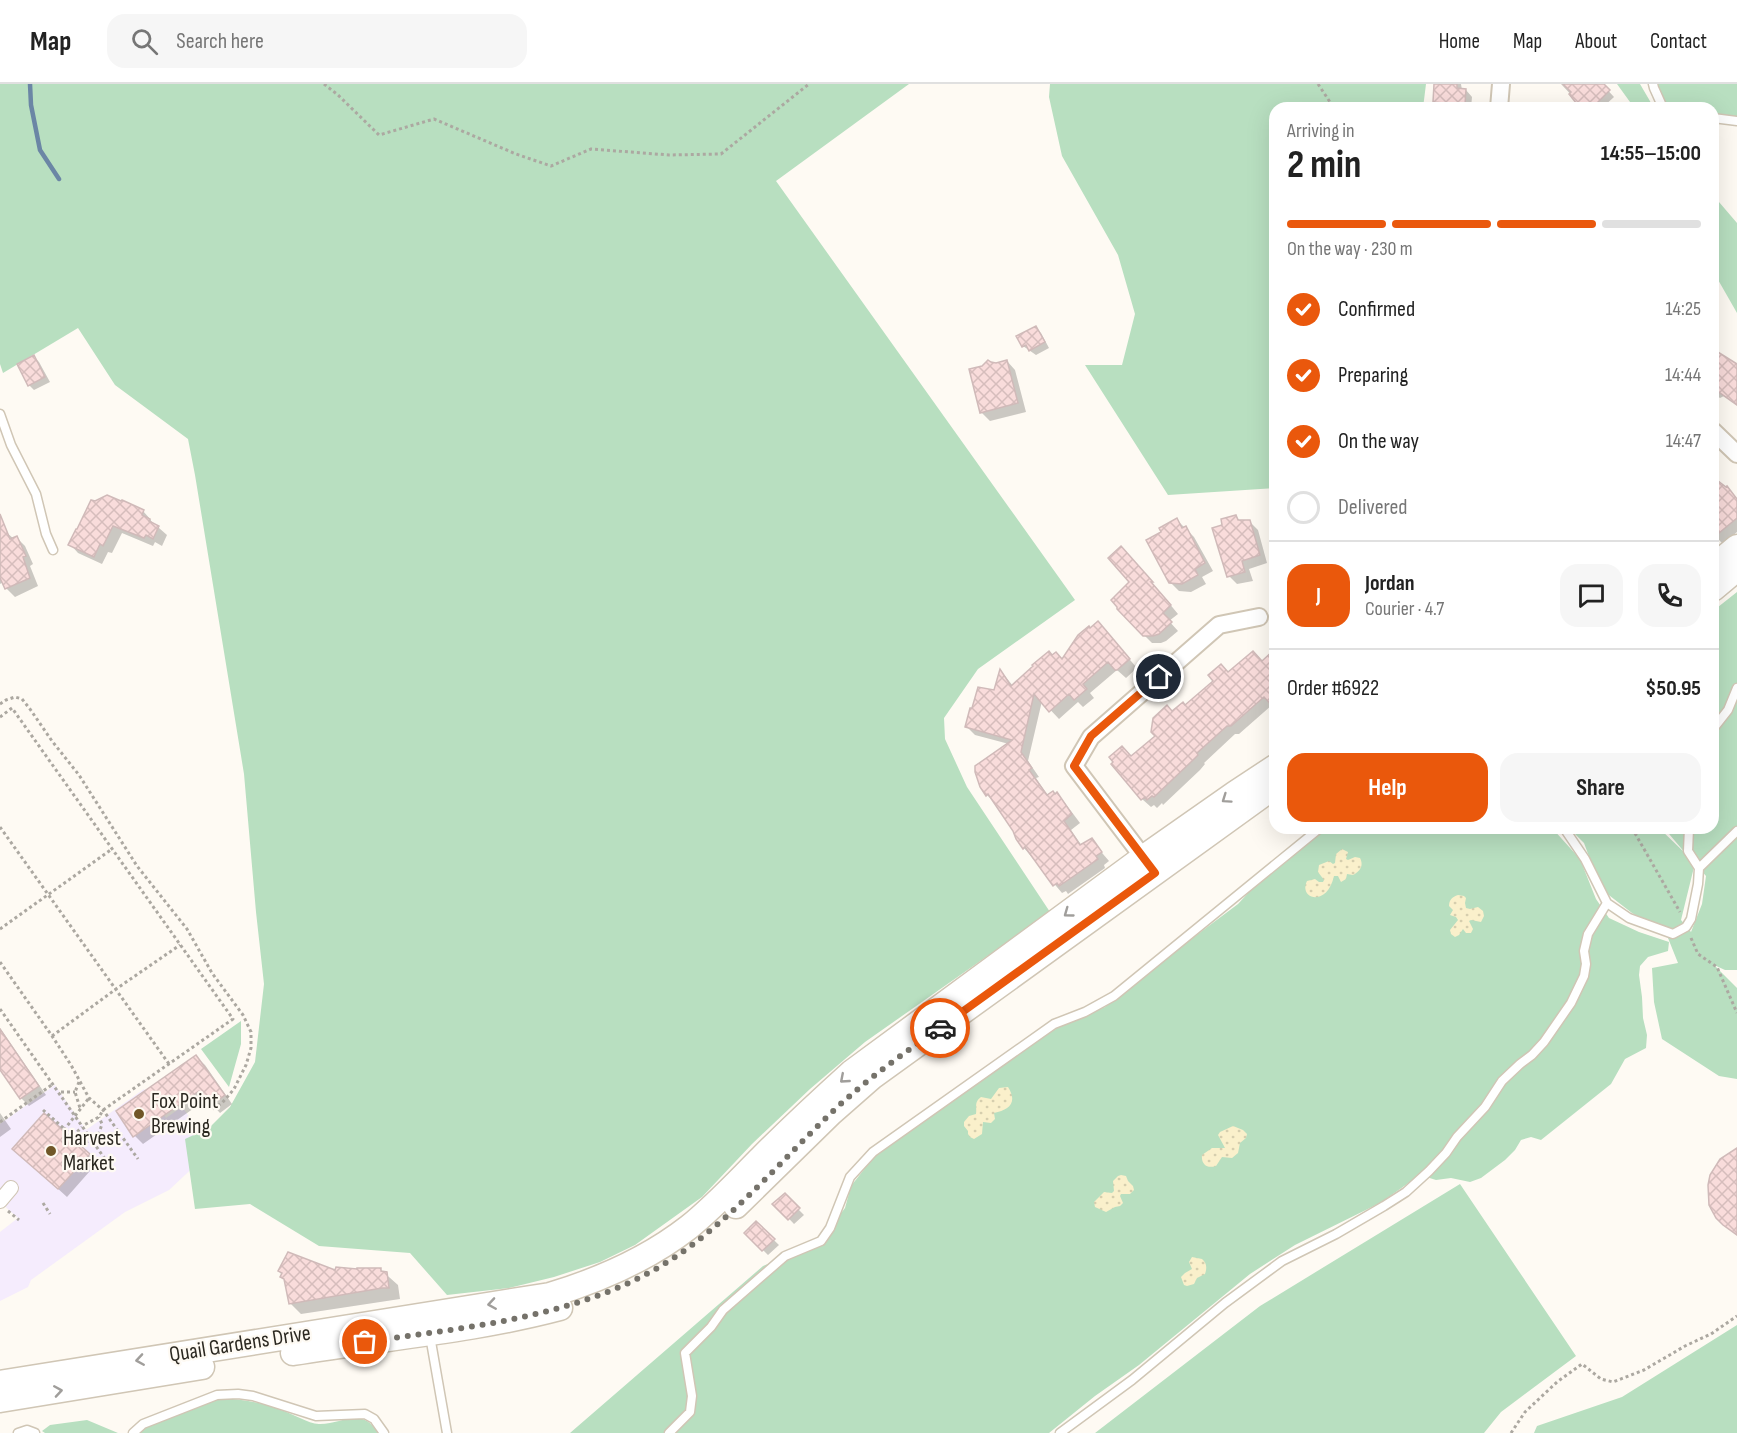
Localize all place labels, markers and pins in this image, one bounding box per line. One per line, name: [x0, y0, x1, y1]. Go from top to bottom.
pin: [1133, 651, 1184, 702]
place label: Fox Point Brewing: [151, 1088, 219, 1140]
marker: Fox Point Brewing: [132, 1107, 146, 1121]
place label: Harvest Market: [63, 1125, 121, 1177]
marker: Harvest Market: [44, 1144, 58, 1158]
pin: [339, 1316, 390, 1367]

